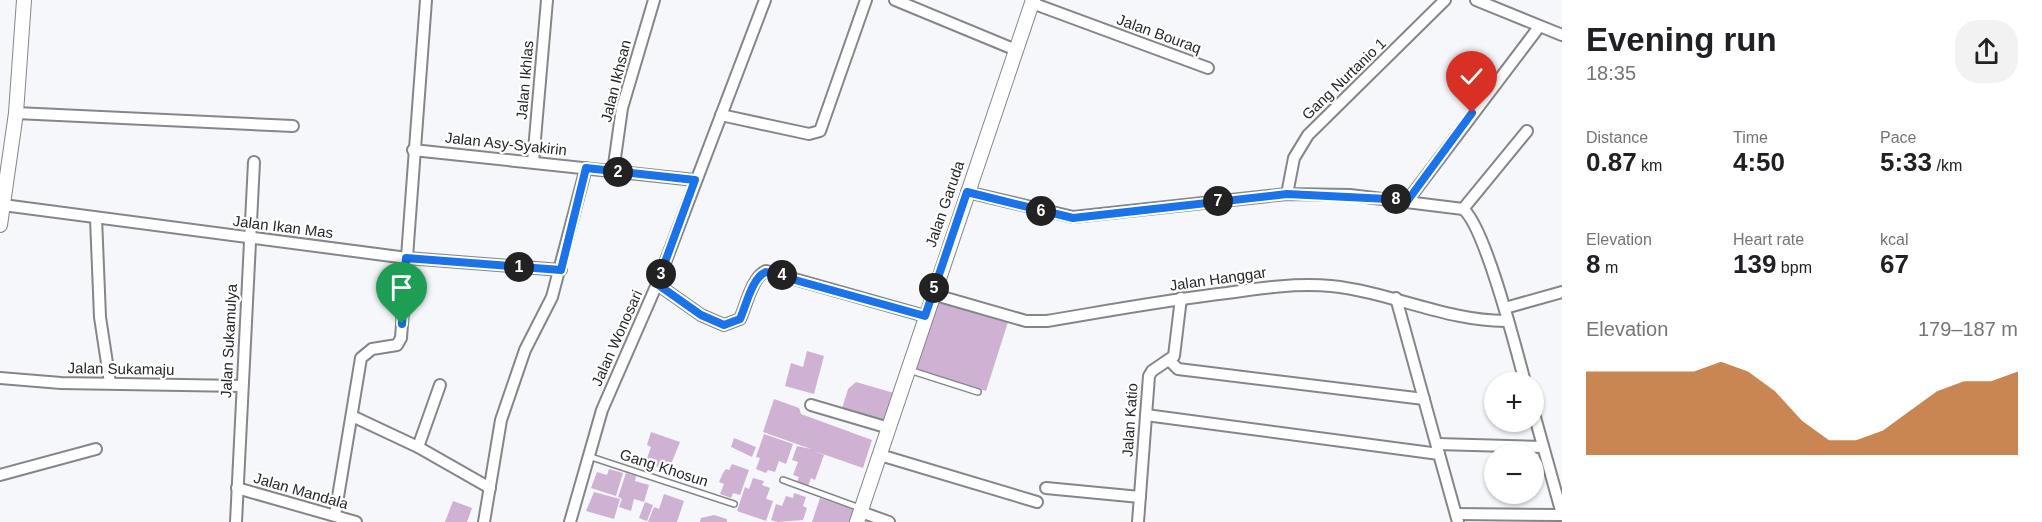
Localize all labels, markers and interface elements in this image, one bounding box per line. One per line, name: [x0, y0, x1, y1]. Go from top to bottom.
street label: Jalan Bouraq: [1115, 10, 1204, 57]
button: share: [1955, 20, 2018, 83]
text: Evening run: [1586, 21, 1777, 58]
street label: Gang Nurtanio 1: [1298, 34, 1389, 123]
street label: Jalan Ikhsan: [597, 38, 634, 124]
street label: Jalan Ikhlas: [513, 40, 536, 120]
pin: [1446, 51, 1497, 113]
icon: check: [1455, 60, 1488, 93]
text: 18:35: [1586, 62, 1636, 84]
street label: Jalan Asy-Syakirin: [444, 129, 568, 158]
text: Distance: [1586, 129, 1648, 146]
text: Time: [1733, 129, 1768, 146]
text: Pace: [1880, 129, 1916, 146]
text: 0.87: [1586, 147, 1637, 177]
text: 4:50: [1733, 147, 1785, 177]
text: 5:33: [1880, 147, 1932, 177]
pin: 2: [603, 157, 633, 187]
text: km: [1637, 157, 1662, 174]
text: /km: [1932, 157, 1962, 174]
street label: Jalan Garuda: [922, 158, 967, 249]
text: 2: [614, 163, 622, 180]
pin: 8: [1381, 184, 1411, 214]
pin: 7: [1203, 186, 1233, 216]
text: 8: [1392, 190, 1400, 207]
text: 7: [1214, 192, 1222, 209]
pin: 6: [1026, 196, 1056, 226]
text: 6: [1037, 202, 1045, 219]
street label: Jalan Ikan Mas: [232, 212, 334, 241]
text: Elevation: [1586, 231, 1652, 248]
text: Heart rate: [1733, 231, 1804, 248]
text: kcal: [1880, 231, 1908, 248]
text: 8: [1586, 249, 1600, 279]
text: 139: [1733, 249, 1776, 279]
text: 67: [1880, 249, 1909, 279]
pin: 1: [504, 252, 534, 282]
text: 1: [515, 258, 523, 275]
pin: 3: [646, 259, 676, 289]
text: m: [1600, 259, 1618, 276]
text: bpm: [1776, 259, 1812, 276]
pin: 4: [767, 260, 797, 290]
pin: [376, 262, 427, 324]
street label: Jalan Hanggar: [1168, 263, 1267, 294]
text: 3: [657, 265, 665, 282]
text: 4: [778, 266, 786, 283]
icon: arrive: [385, 271, 418, 304]
pin: 5: [919, 273, 949, 303]
text: 5: [930, 279, 938, 296]
street label: Jalan Sukamulya: [217, 283, 240, 398]
street label: Jalan Wonosari: [588, 287, 645, 388]
text: Elevation: [1586, 318, 1668, 340]
text: 179–187 m: [1918, 318, 2018, 340]
street label: Jalan Sukamaju: [68, 359, 175, 378]
map controls: [1484, 372, 1544, 504]
button: +: [1484, 372, 1544, 432]
street label: Jalan Katio: [1118, 382, 1141, 458]
button: −: [1484, 444, 1544, 504]
street label: Gang Khosun: [618, 445, 710, 490]
street label: Jalan Mandala: [252, 469, 351, 512]

